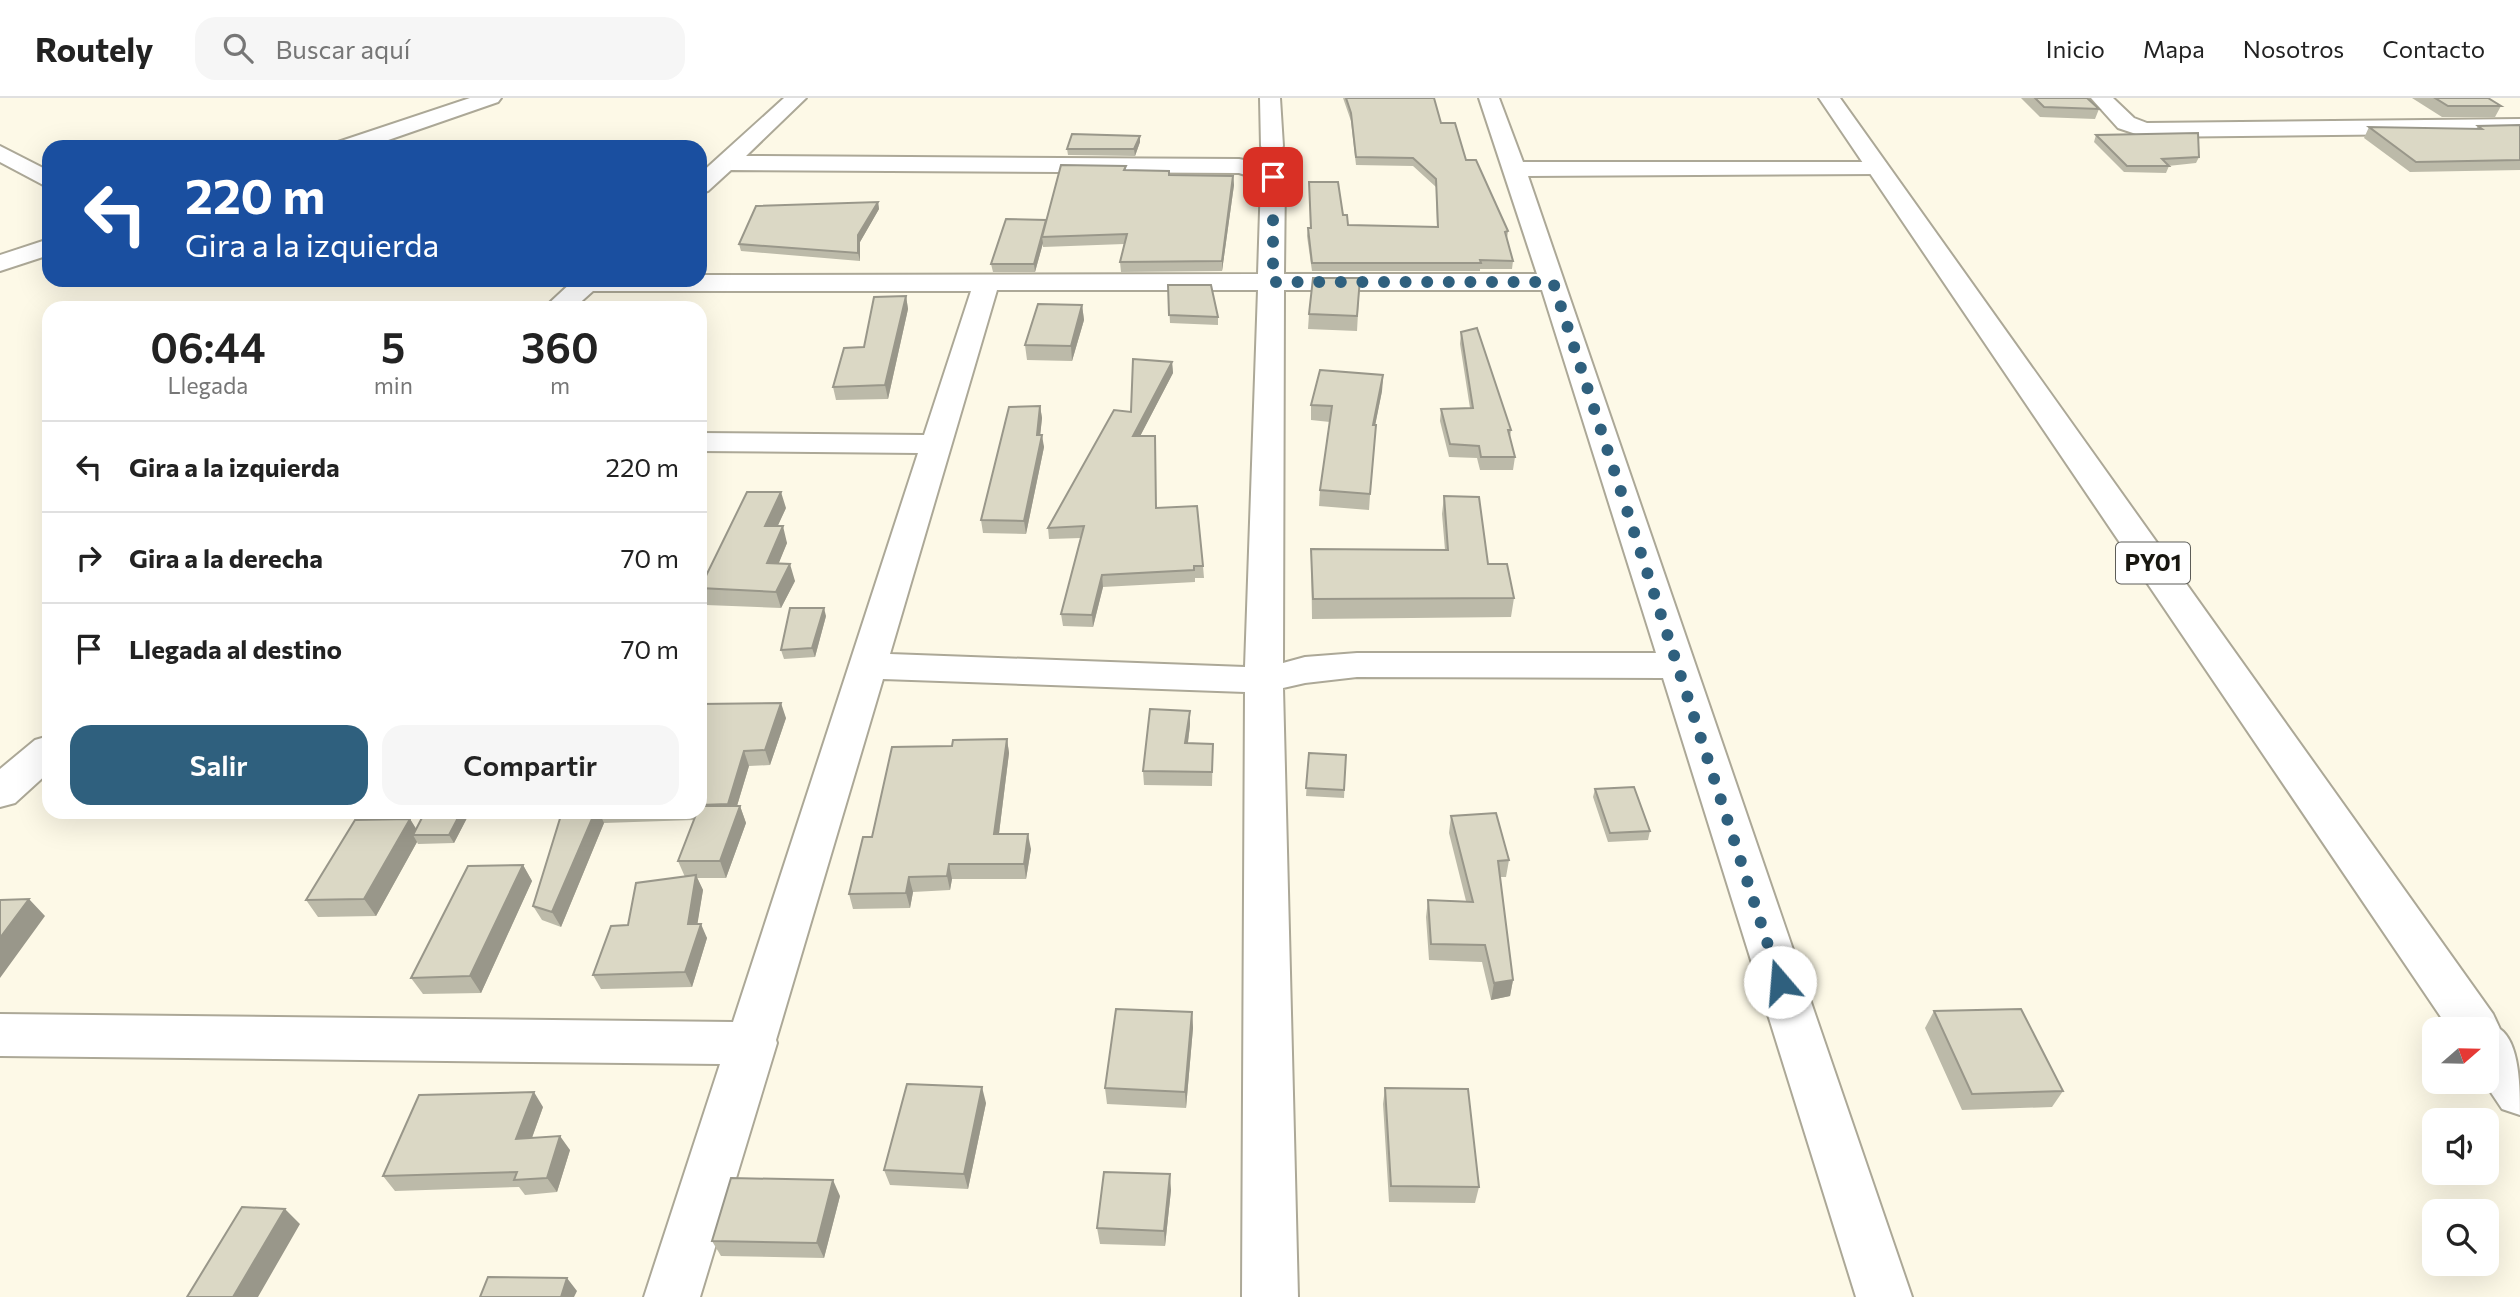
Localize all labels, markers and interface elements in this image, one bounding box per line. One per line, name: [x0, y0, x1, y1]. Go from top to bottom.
search box: [195, 17, 685, 80]
text: Routely: [35, 28, 153, 69]
icon: search: [219, 29, 257, 67]
text: Buscar aquí: [275, 33, 410, 64]
text: Inicio: [2046, 34, 2105, 63]
text: Mapa: [2143, 34, 2205, 63]
text: Nosotros: [2243, 34, 2344, 63]
text: Contacto: [2382, 34, 2485, 63]
pin: [1243, 147, 1303, 207]
icon: arrive: [1254, 158, 1292, 196]
text: 220 m: [185, 164, 325, 224]
icon: left: [70, 168, 161, 259]
text: Gira a la izquierda: [185, 224, 439, 264]
text: 06:44: [150, 320, 266, 372]
text: 5: [381, 320, 405, 372]
text: 360: [521, 320, 599, 372]
text: Llegada: [167, 371, 248, 399]
text: min: [374, 371, 413, 399]
text: m: [550, 371, 570, 399]
icon: left: [70, 448, 108, 486]
text: Gira a la izquierda: [129, 451, 340, 482]
text: 220 m: [606, 451, 679, 482]
icon: right: [70, 539, 108, 577]
text: Gira a la derecha: [129, 542, 323, 573]
text: 70 m: [621, 542, 679, 573]
road number: PY01: [2116, 542, 2190, 584]
icon: arrive: [70, 630, 108, 668]
text: Llegada al destino: [129, 633, 342, 664]
text: 70 m: [621, 633, 679, 664]
button: Salir: [70, 725, 368, 805]
button: Compartir: [382, 725, 679, 805]
position arrow: [1743, 945, 1817, 1019]
north arrow: [2422, 1017, 2499, 1094]
map controls: [2422, 1017, 2499, 1276]
button: sound: [2422, 1108, 2499, 1185]
button: search: [2422, 1199, 2499, 1276]

